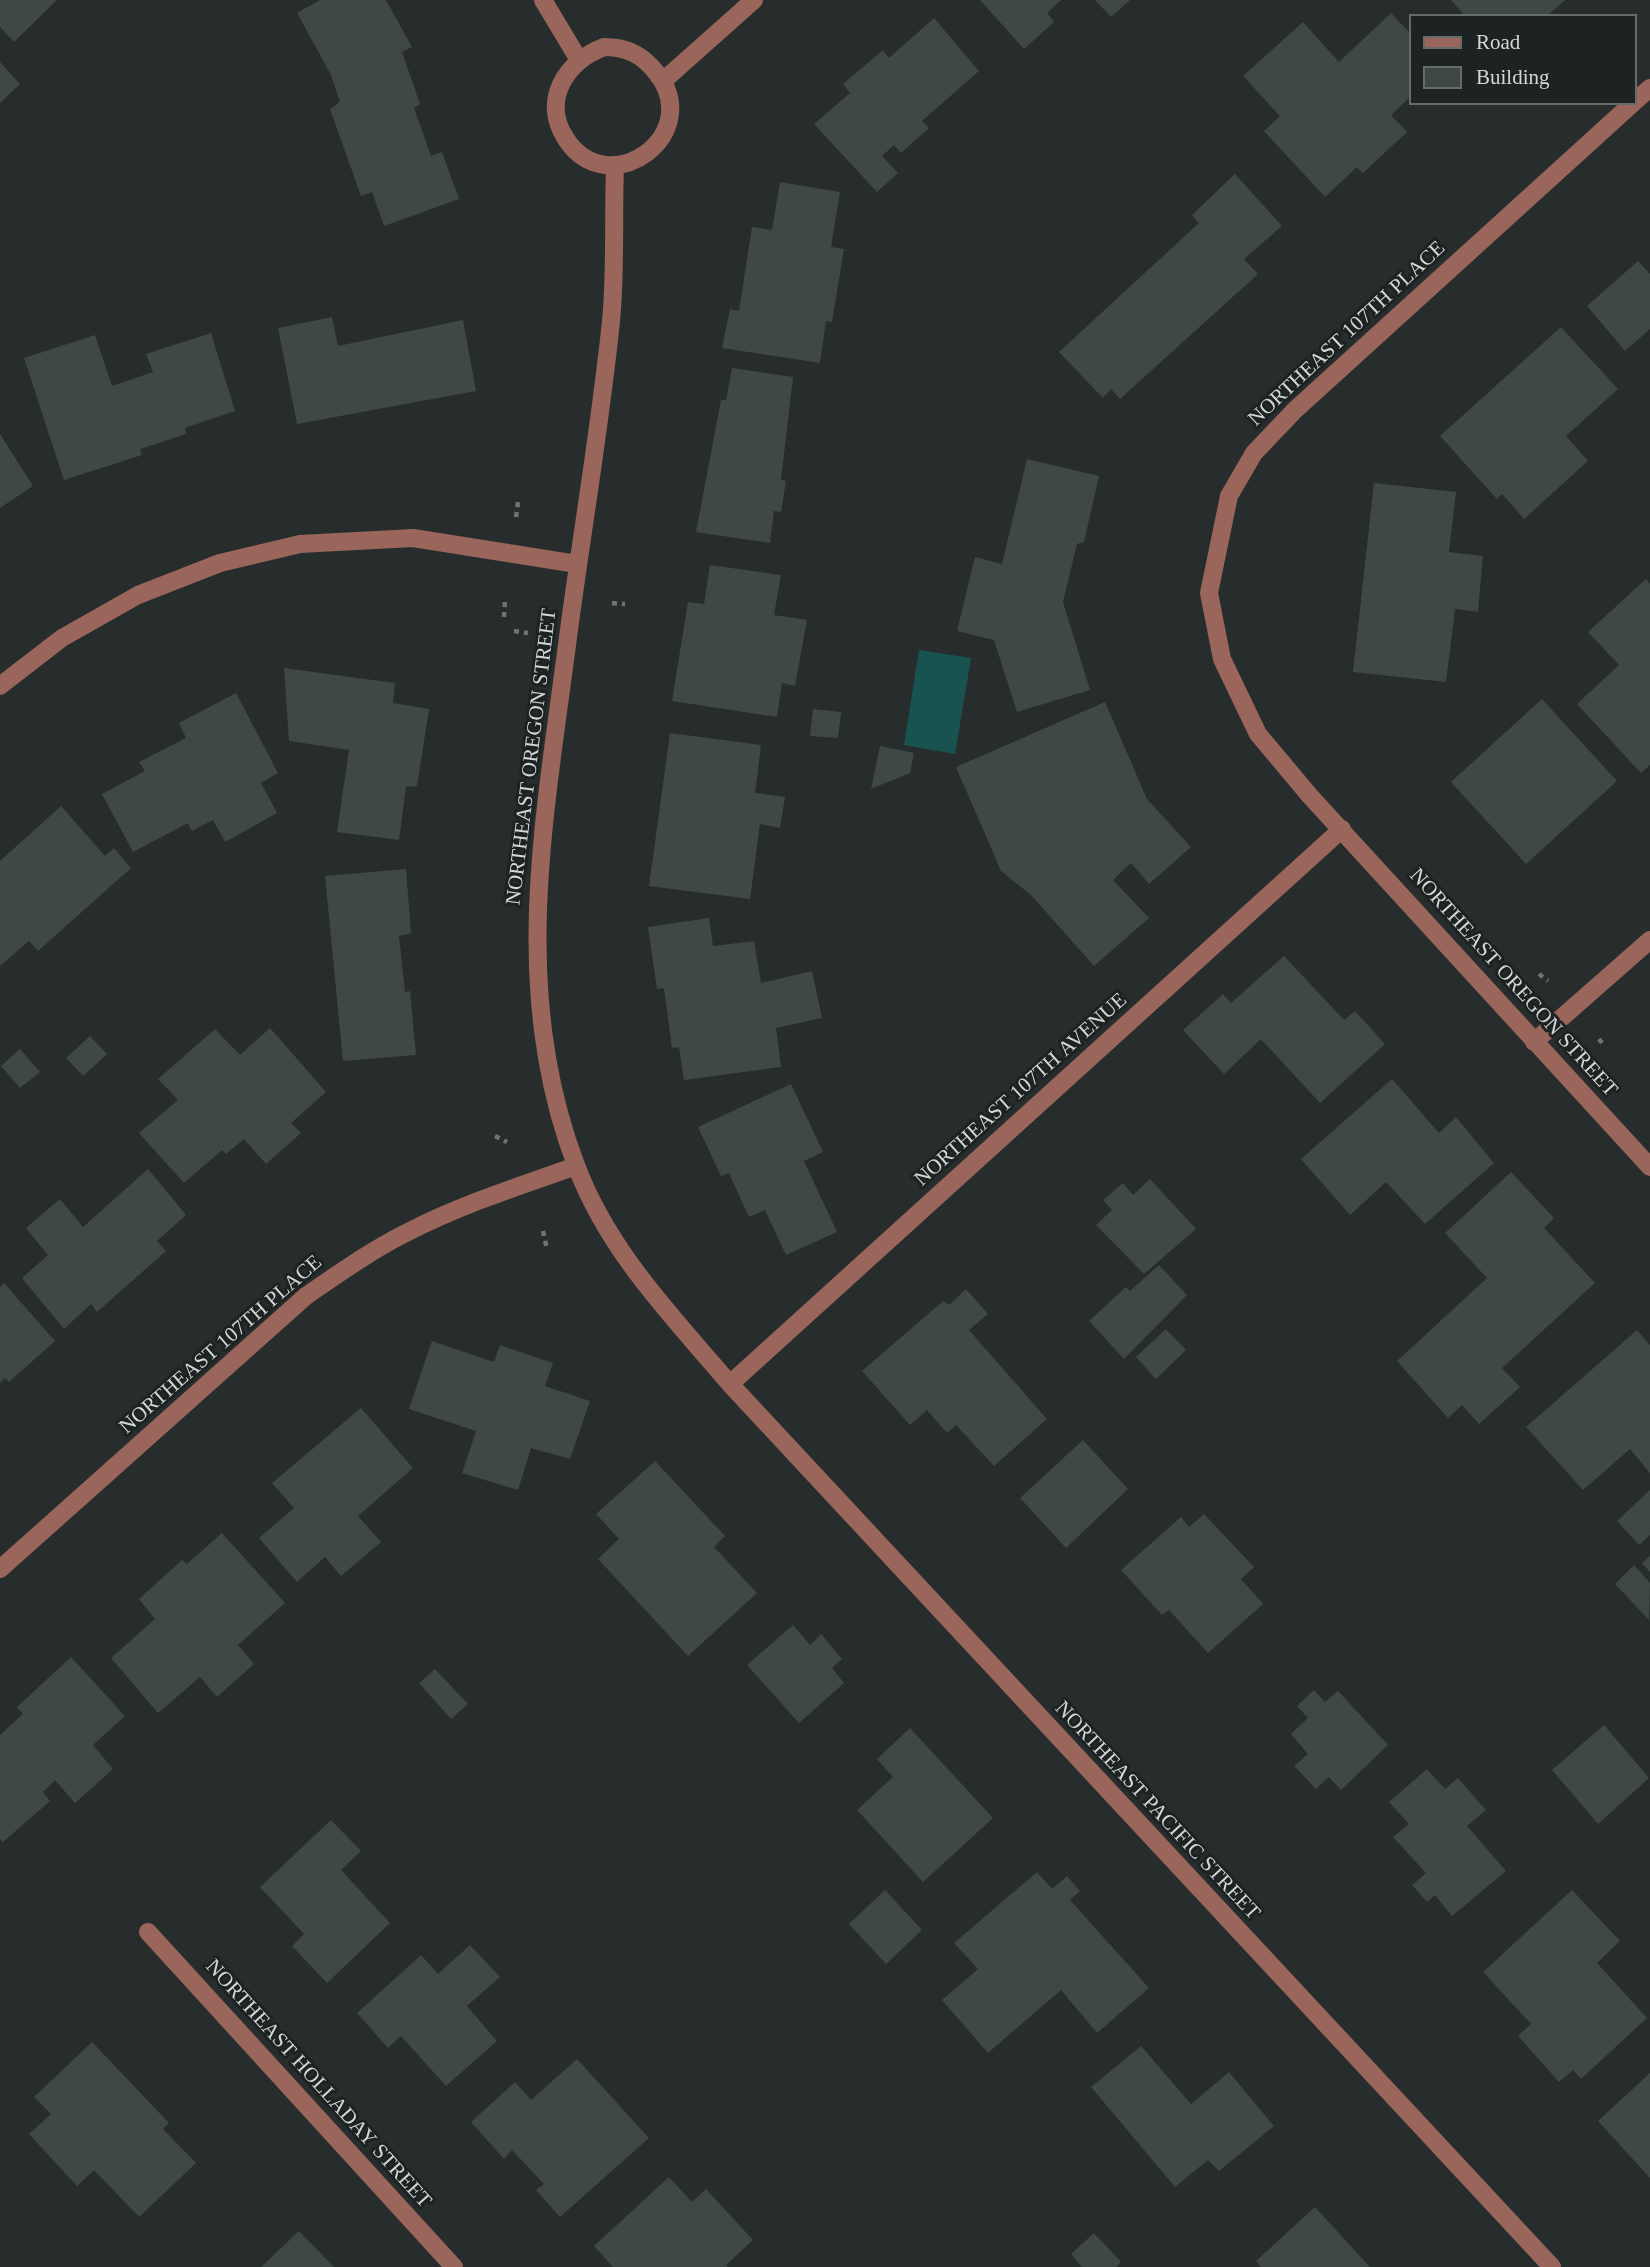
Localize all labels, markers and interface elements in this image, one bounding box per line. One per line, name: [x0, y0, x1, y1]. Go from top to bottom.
legend: [1408, 14, 1636, 105]
text: Road: [1476, 30, 1520, 54]
text: Building: [1476, 65, 1550, 89]
street label: NORTHEAST 107TH PLACE: [1243, 236, 1451, 432]
street label: NORTHEAST OREGON STREET: [501, 607, 563, 907]
street label: NORTHEAST OREGON STREET: [1404, 864, 1622, 1102]
street label: NORTHEAST 107TH AVENUE: [910, 988, 1132, 1192]
street label: NORTHEAST 107TH PLACE: [115, 1250, 327, 1440]
street label: NORTHEAST PACIFIC STREET: [1049, 1696, 1265, 1926]
street label: NORTHEAST HOLLADAY STREET: [200, 1955, 436, 2213]

